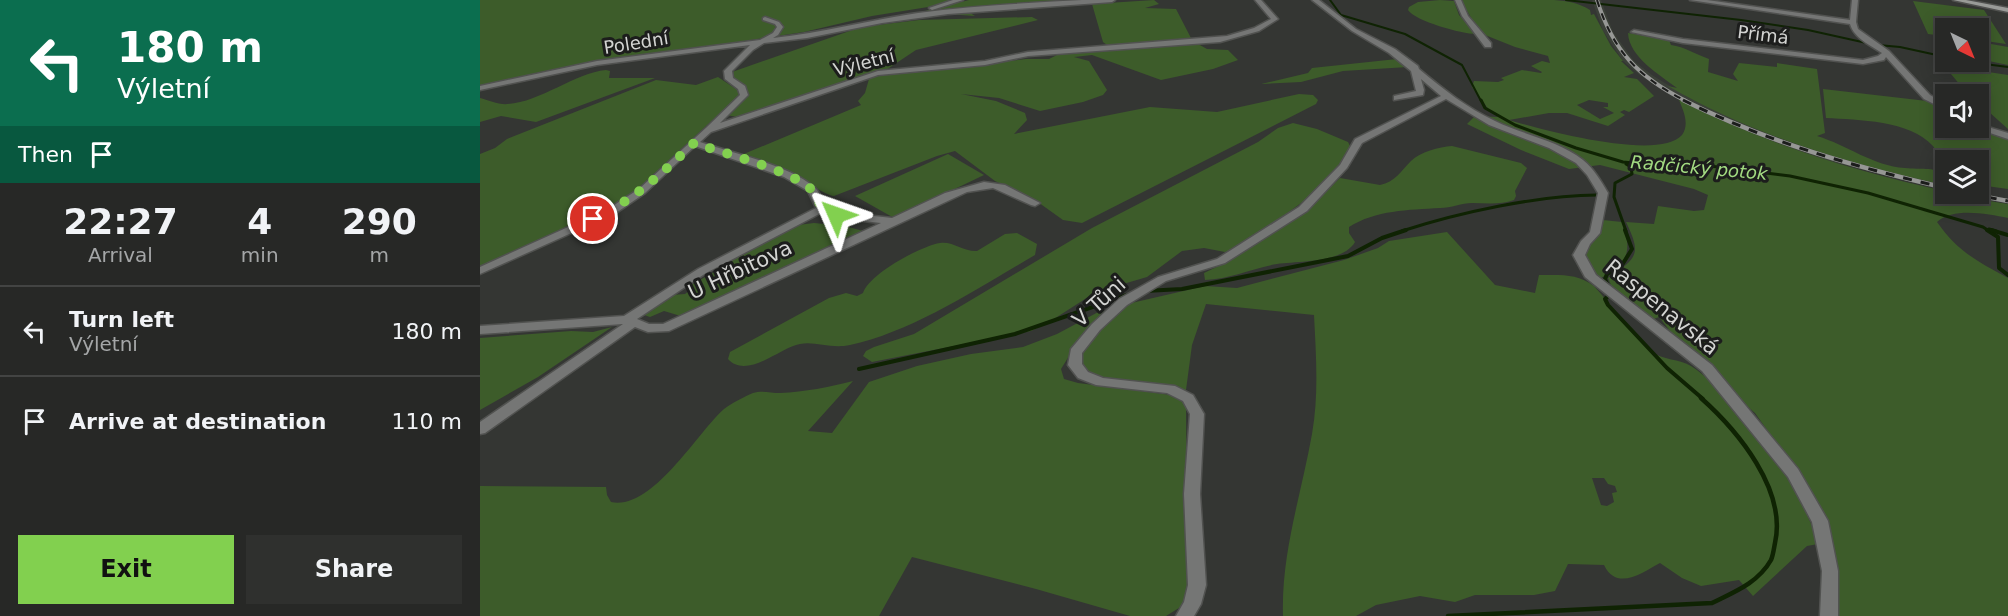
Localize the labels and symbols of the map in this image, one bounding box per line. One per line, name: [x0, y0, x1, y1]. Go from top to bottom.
north arrow: [1935, 18, 1989, 72]
street label: Přímá: [1736, 21, 1790, 48]
street label: Polední: [602, 27, 671, 58]
street label: Výletní: [831, 45, 897, 80]
water label: Radčický potok: [1630, 151, 1770, 184]
position arrow: [804, 183, 868, 247]
pin: [567, 193, 618, 244]
street label: U Hřbitova: [684, 235, 796, 305]
street label: Raspenavská: [1601, 254, 1723, 360]
street label: V Tůni: [1068, 272, 1130, 332]

